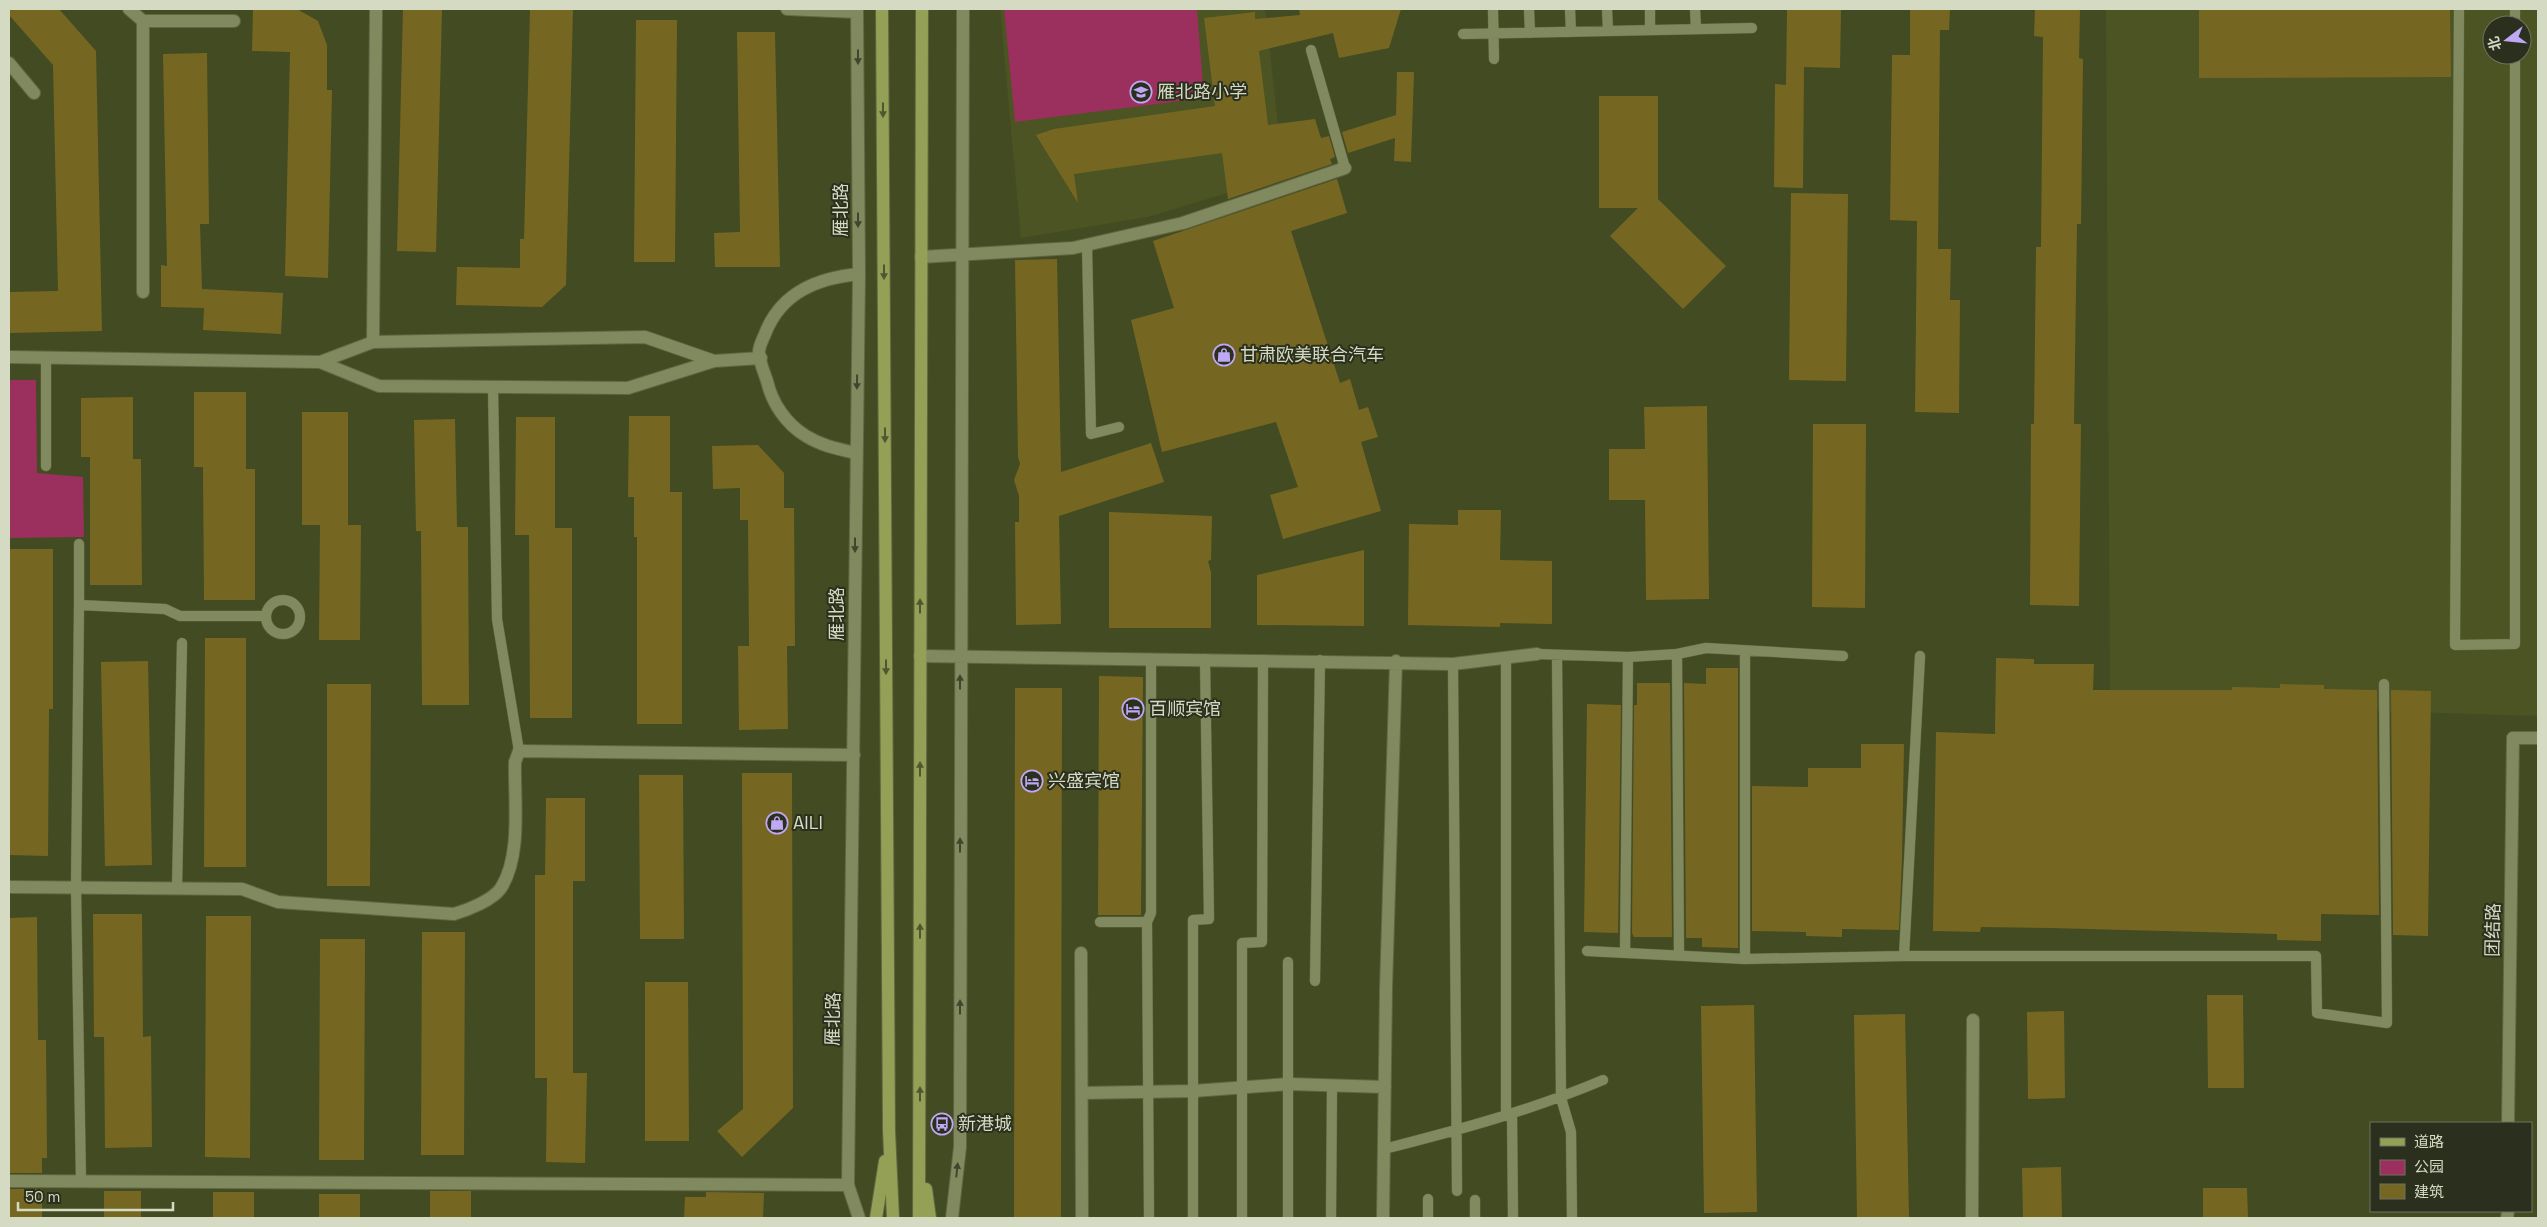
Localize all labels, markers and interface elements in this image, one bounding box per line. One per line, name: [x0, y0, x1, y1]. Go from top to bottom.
north arrow: [2482, 15, 2532, 65]
text: 北: [2484, 34, 2505, 53]
one-way arrow: [854, 50, 862, 66]
school or university icon: 雁北路小学: [1129, 80, 1153, 104]
place label: 雁北路小学: [1157, 80, 1247, 103]
one-way arrow: [879, 102, 887, 118]
street label: 雁北路: [829, 183, 852, 237]
one-way arrow: [855, 212, 863, 228]
one-way arrow: [880, 265, 888, 281]
shop icon: 甘肃欧美联合汽车: [1212, 343, 1236, 367]
place label: 甘肃欧美联合汽车: [1240, 343, 1384, 366]
one-way arrow: [853, 375, 861, 391]
one-way arrow: [881, 427, 889, 443]
one-way arrow: [851, 537, 859, 553]
street label: 雁北路: [825, 587, 848, 641]
one-way arrow: [917, 598, 925, 614]
one-way arrow: [882, 660, 890, 676]
one-way arrow: [956, 674, 964, 690]
hotel icon: 百顺宾馆: [1121, 697, 1145, 721]
place label: 百顺宾馆: [1149, 697, 1221, 720]
one-way arrow: [916, 760, 924, 776]
hotel icon: 兴盛宾馆: [1020, 769, 1044, 793]
place label: 兴盛宾馆: [1048, 769, 1120, 792]
shop icon: AILI: [765, 811, 789, 835]
place label: AILI: [793, 811, 823, 834]
one-way arrow: [956, 837, 964, 853]
street label: 团结路: [2481, 903, 2504, 957]
one-way arrow: [916, 923, 924, 939]
street label: 雁北路: [821, 992, 844, 1046]
one-way arrow: [956, 999, 964, 1015]
one-way arrow: [916, 1085, 924, 1101]
bus stop icon: 新港城: [930, 1112, 954, 1136]
place label: 新港城: [958, 1112, 1012, 1135]
legend: [2370, 1122, 2532, 1212]
text: 道路: [2414, 1132, 2444, 1151]
text: 公园: [2414, 1157, 2444, 1176]
one-way arrow: [953, 1161, 961, 1177]
scale bar: [18, 1180, 172, 1212]
text: 建筑: [2414, 1182, 2444, 1201]
text: 50 m: [25, 1187, 60, 1206]

